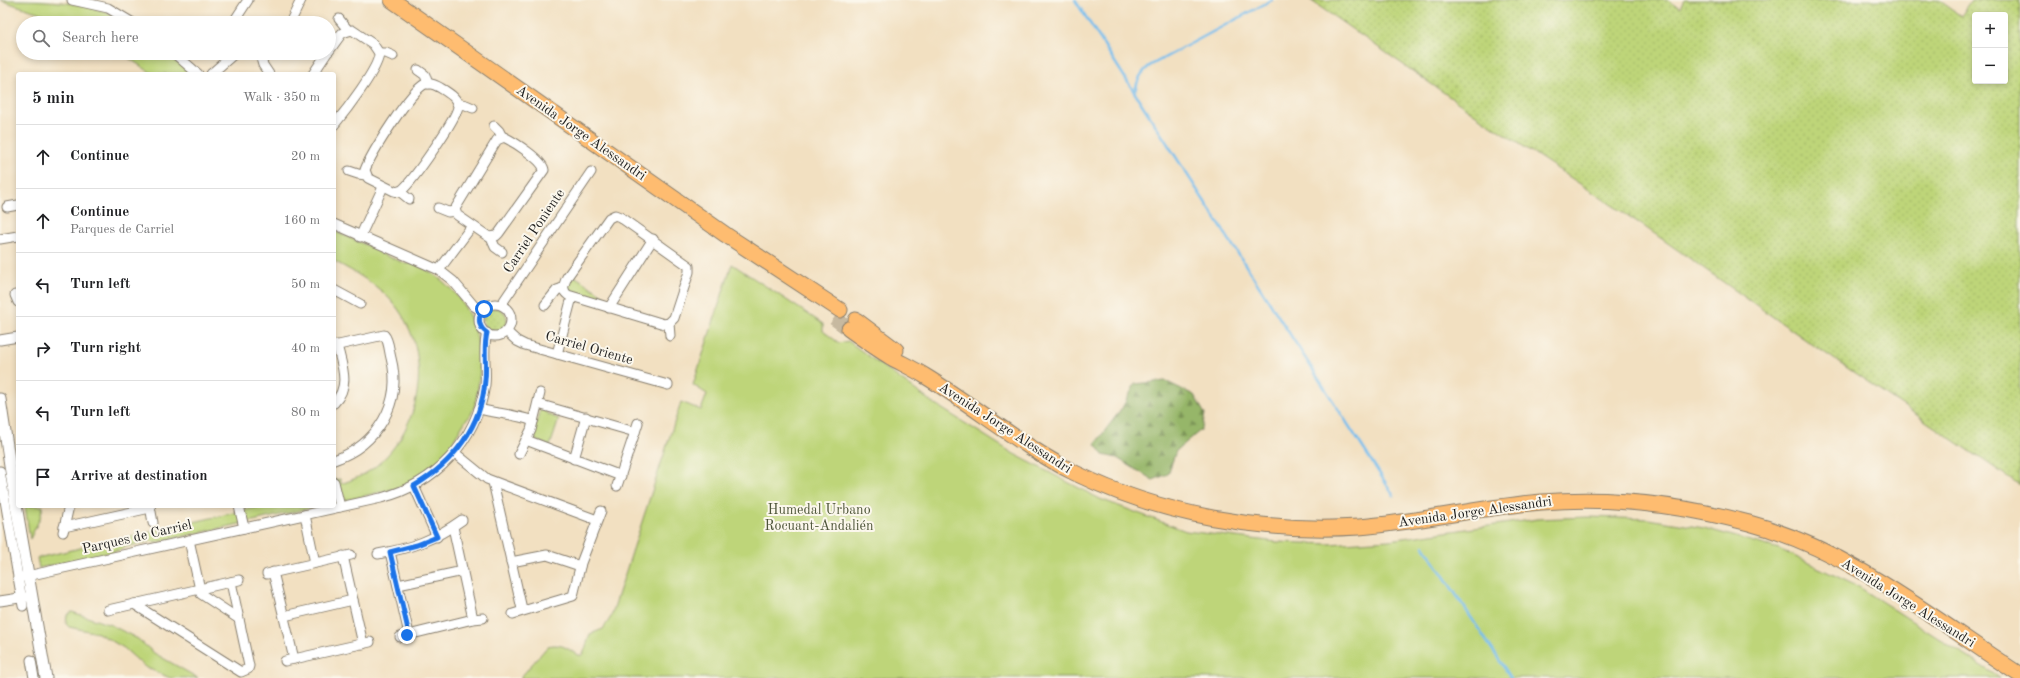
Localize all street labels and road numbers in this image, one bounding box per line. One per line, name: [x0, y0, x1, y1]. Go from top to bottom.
street label: Avenida Jorge Alessandri: [513, 83, 649, 183]
street label: Carriel Poniente: [501, 186, 567, 276]
street label: Carriel Oriente: [544, 329, 634, 367]
street label: Avenida Jorge Alessandri: [936, 380, 1074, 476]
street label: Avenida Jorge Alessandri: [1397, 494, 1553, 530]
street label: Parques de Carriel: [81, 518, 193, 556]
street label: Avenida Jorge Alessandri: [1839, 556, 1978, 650]

